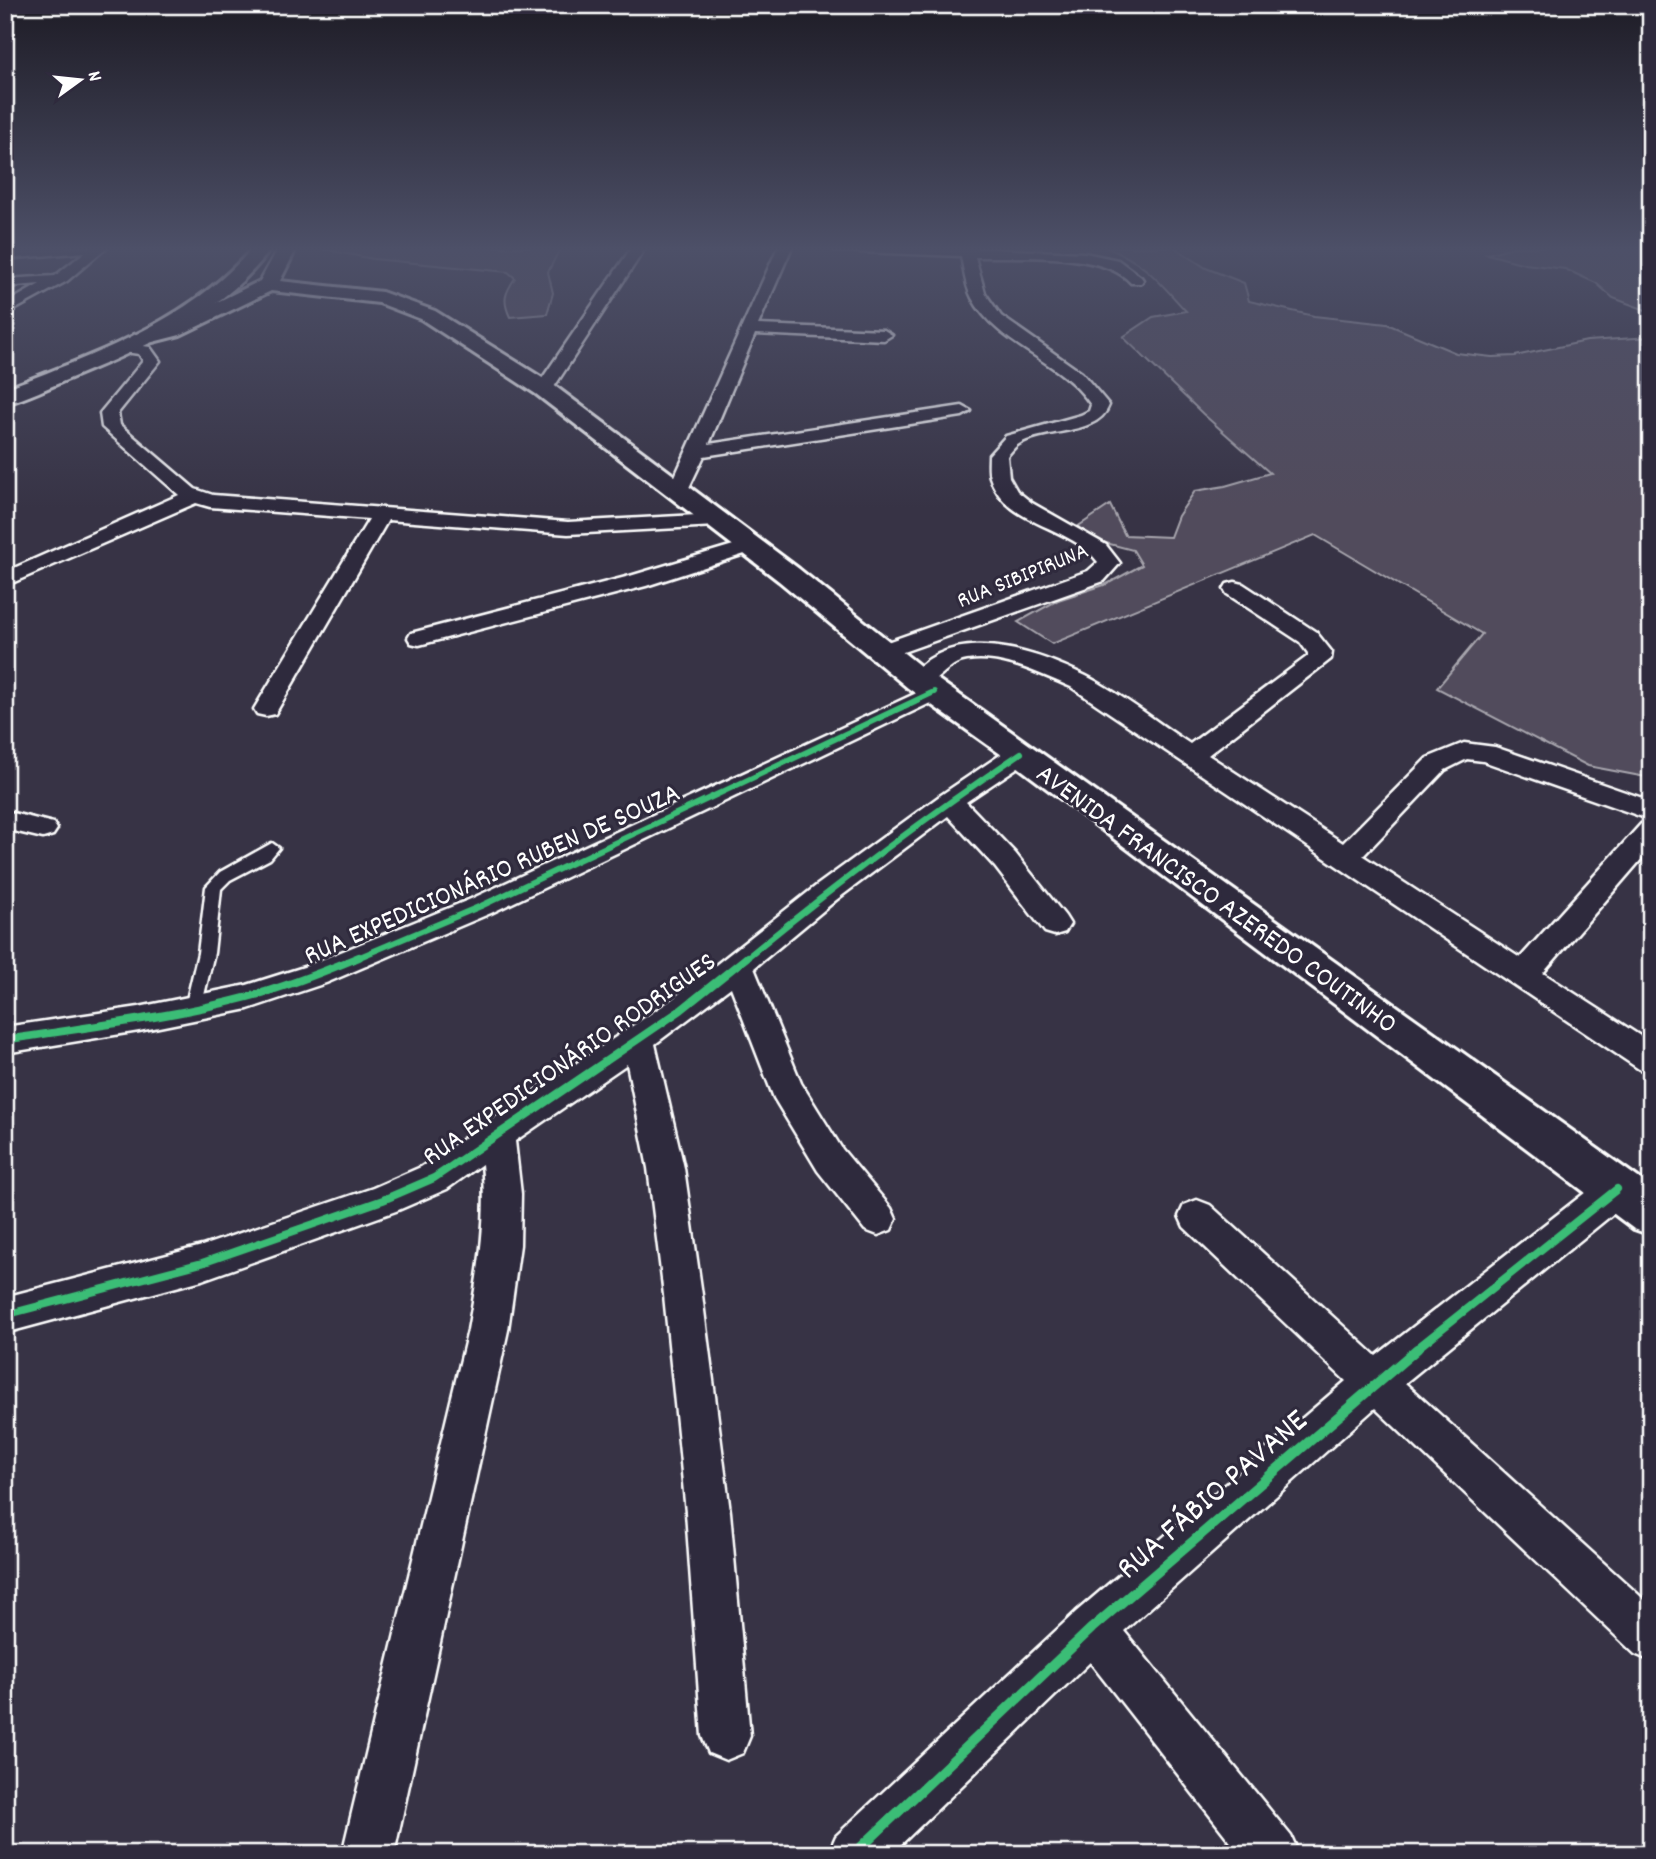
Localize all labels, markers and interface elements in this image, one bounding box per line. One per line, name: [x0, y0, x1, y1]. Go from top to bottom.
north arrow: [46, 46, 116, 116]
text: N: [79, 68, 107, 85]
street label: RUA SIBIPIRUNA: [953, 536, 1094, 619]
street label: AVENIDA FRANCISCO AZEREDO COUTINHO: [1026, 756, 1404, 1046]
street label: RUA EXPEDICIONÁRIO RUBEN DE SOUZA: [298, 775, 688, 978]
street label: RUA EXPEDICIONÁRIO RODRIGUES: [416, 944, 726, 1178]
street label: RUA FÁBIO PAVANE: [1108, 1400, 1320, 1593]

